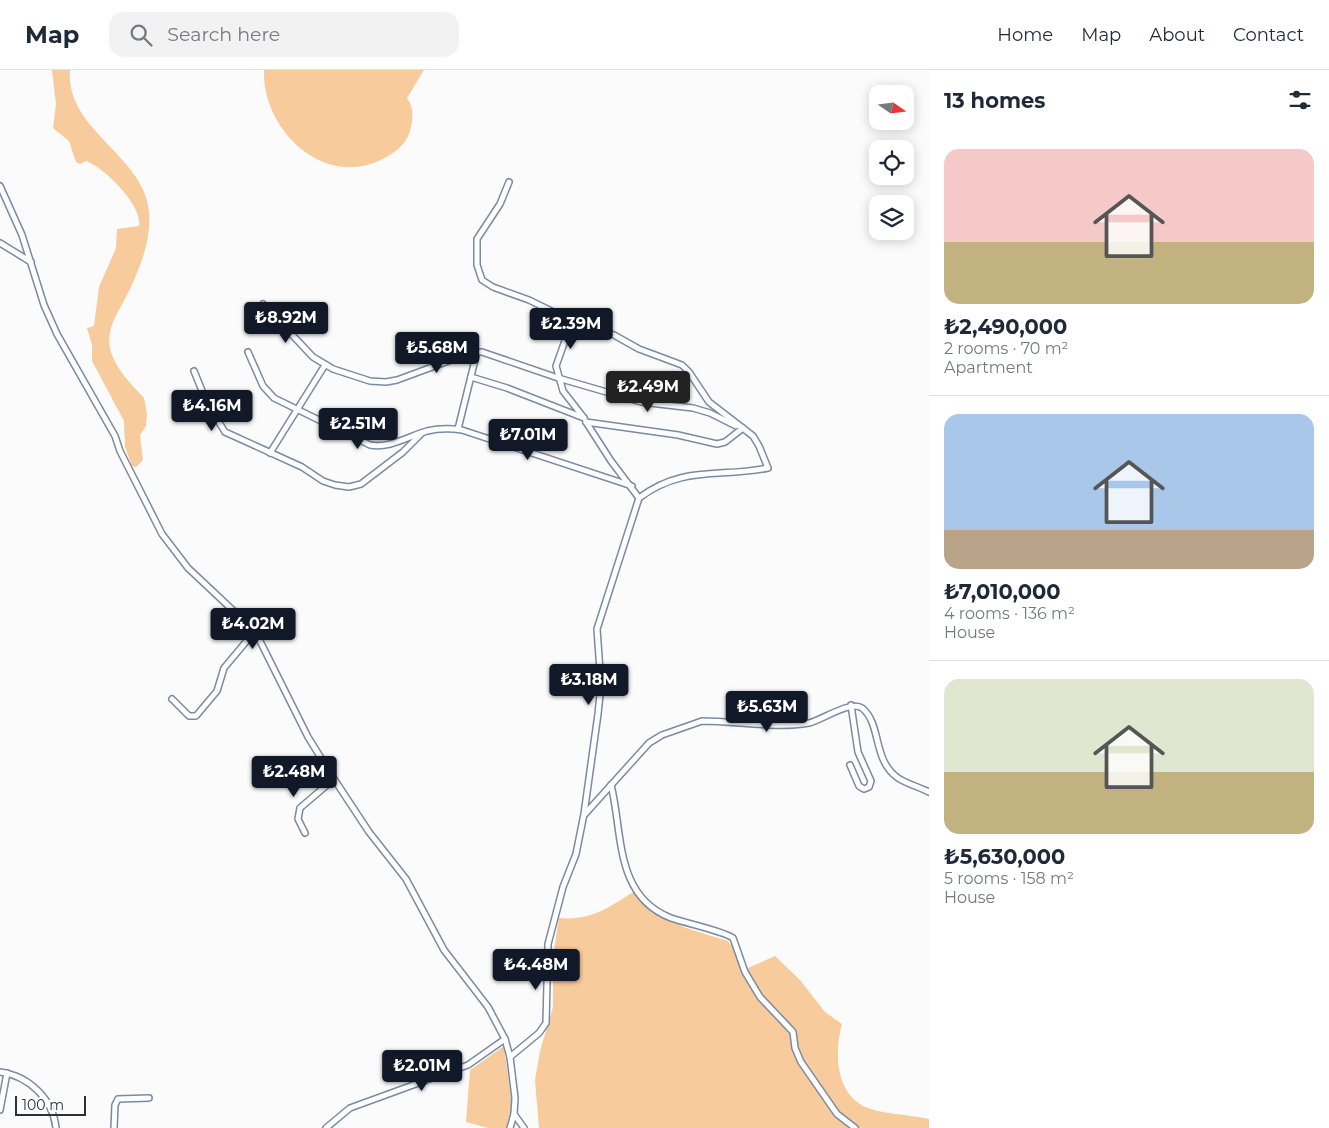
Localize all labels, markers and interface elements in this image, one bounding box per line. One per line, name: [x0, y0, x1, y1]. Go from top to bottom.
search box: [109, 12, 459, 57]
text: Map: [25, 20, 79, 49]
icon: search: [127, 21, 155, 49]
text: Search here: [167, 23, 280, 46]
text: Home: [997, 24, 1053, 46]
text: Map: [1081, 24, 1121, 46]
text: About: [1149, 24, 1205, 46]
text: Contact: [1233, 24, 1304, 46]
north arrow: [869, 85, 914, 130]
map controls: [869, 85, 914, 240]
icon: filters: [1286, 86, 1314, 114]
text: 13 homes: [944, 88, 1045, 113]
button: locate: [869, 140, 914, 185]
icon: home: [1084, 181, 1174, 271]
button: layers: [869, 195, 914, 240]
pin: ₺8.92M: [245, 302, 327, 344]
text: ₺8.92M: [255, 308, 317, 327]
pin: ₺2.39M: [530, 308, 612, 350]
text: ₺2.39M: [541, 314, 601, 333]
text: ₺2,490,000: [944, 314, 1067, 339]
pin: ₺5.68M: [396, 332, 478, 374]
text: ₺5.68M: [406, 338, 468, 357]
text: 2 rooms · 70 m²: [944, 339, 1069, 358]
text: Apartment: [944, 358, 1033, 377]
pin: ₺2.49M: [607, 370, 689, 413]
text: ₺2.49M: [617, 377, 679, 396]
pin: ₺4.16M: [171, 390, 253, 432]
text: ₺4.16M: [182, 396, 242, 415]
pin: ₺2.51M: [317, 408, 399, 450]
text: ₺2.51M: [330, 414, 386, 433]
pin: ₺7.01M: [487, 418, 569, 461]
text: ₺7.01M: [500, 425, 556, 444]
icon: home: [1084, 447, 1174, 537]
text: ₺7,010,000: [944, 579, 1060, 604]
text: 4 rooms · 136 m²: [944, 604, 1075, 623]
pin: ₺4.02M: [212, 608, 294, 650]
text: ₺4.02M: [222, 614, 284, 633]
text: House: [944, 623, 995, 642]
pin: ₺3.18M: [548, 664, 630, 706]
text: ₺3.18M: [560, 670, 618, 689]
pin: ₺5.63M: [726, 690, 808, 733]
text: ₺5.63M: [737, 697, 797, 716]
icon: home: [1084, 712, 1174, 802]
pin: ₺2.48M: [253, 756, 335, 798]
text: ₺2.48M: [263, 762, 325, 781]
text: ₺5,630,000: [944, 844, 1065, 869]
text: 5 rooms · 158 m²: [944, 869, 1074, 888]
text: House: [944, 888, 995, 907]
pin: ₺4.48M: [495, 948, 577, 991]
text: ₺4.48M: [504, 955, 568, 974]
pin: ₺2.01M: [381, 1050, 463, 1092]
text: ₺2.01M: [393, 1056, 451, 1075]
scale bar: [15, 1093, 86, 1116]
text: 100 m: [22, 1096, 64, 1114]

